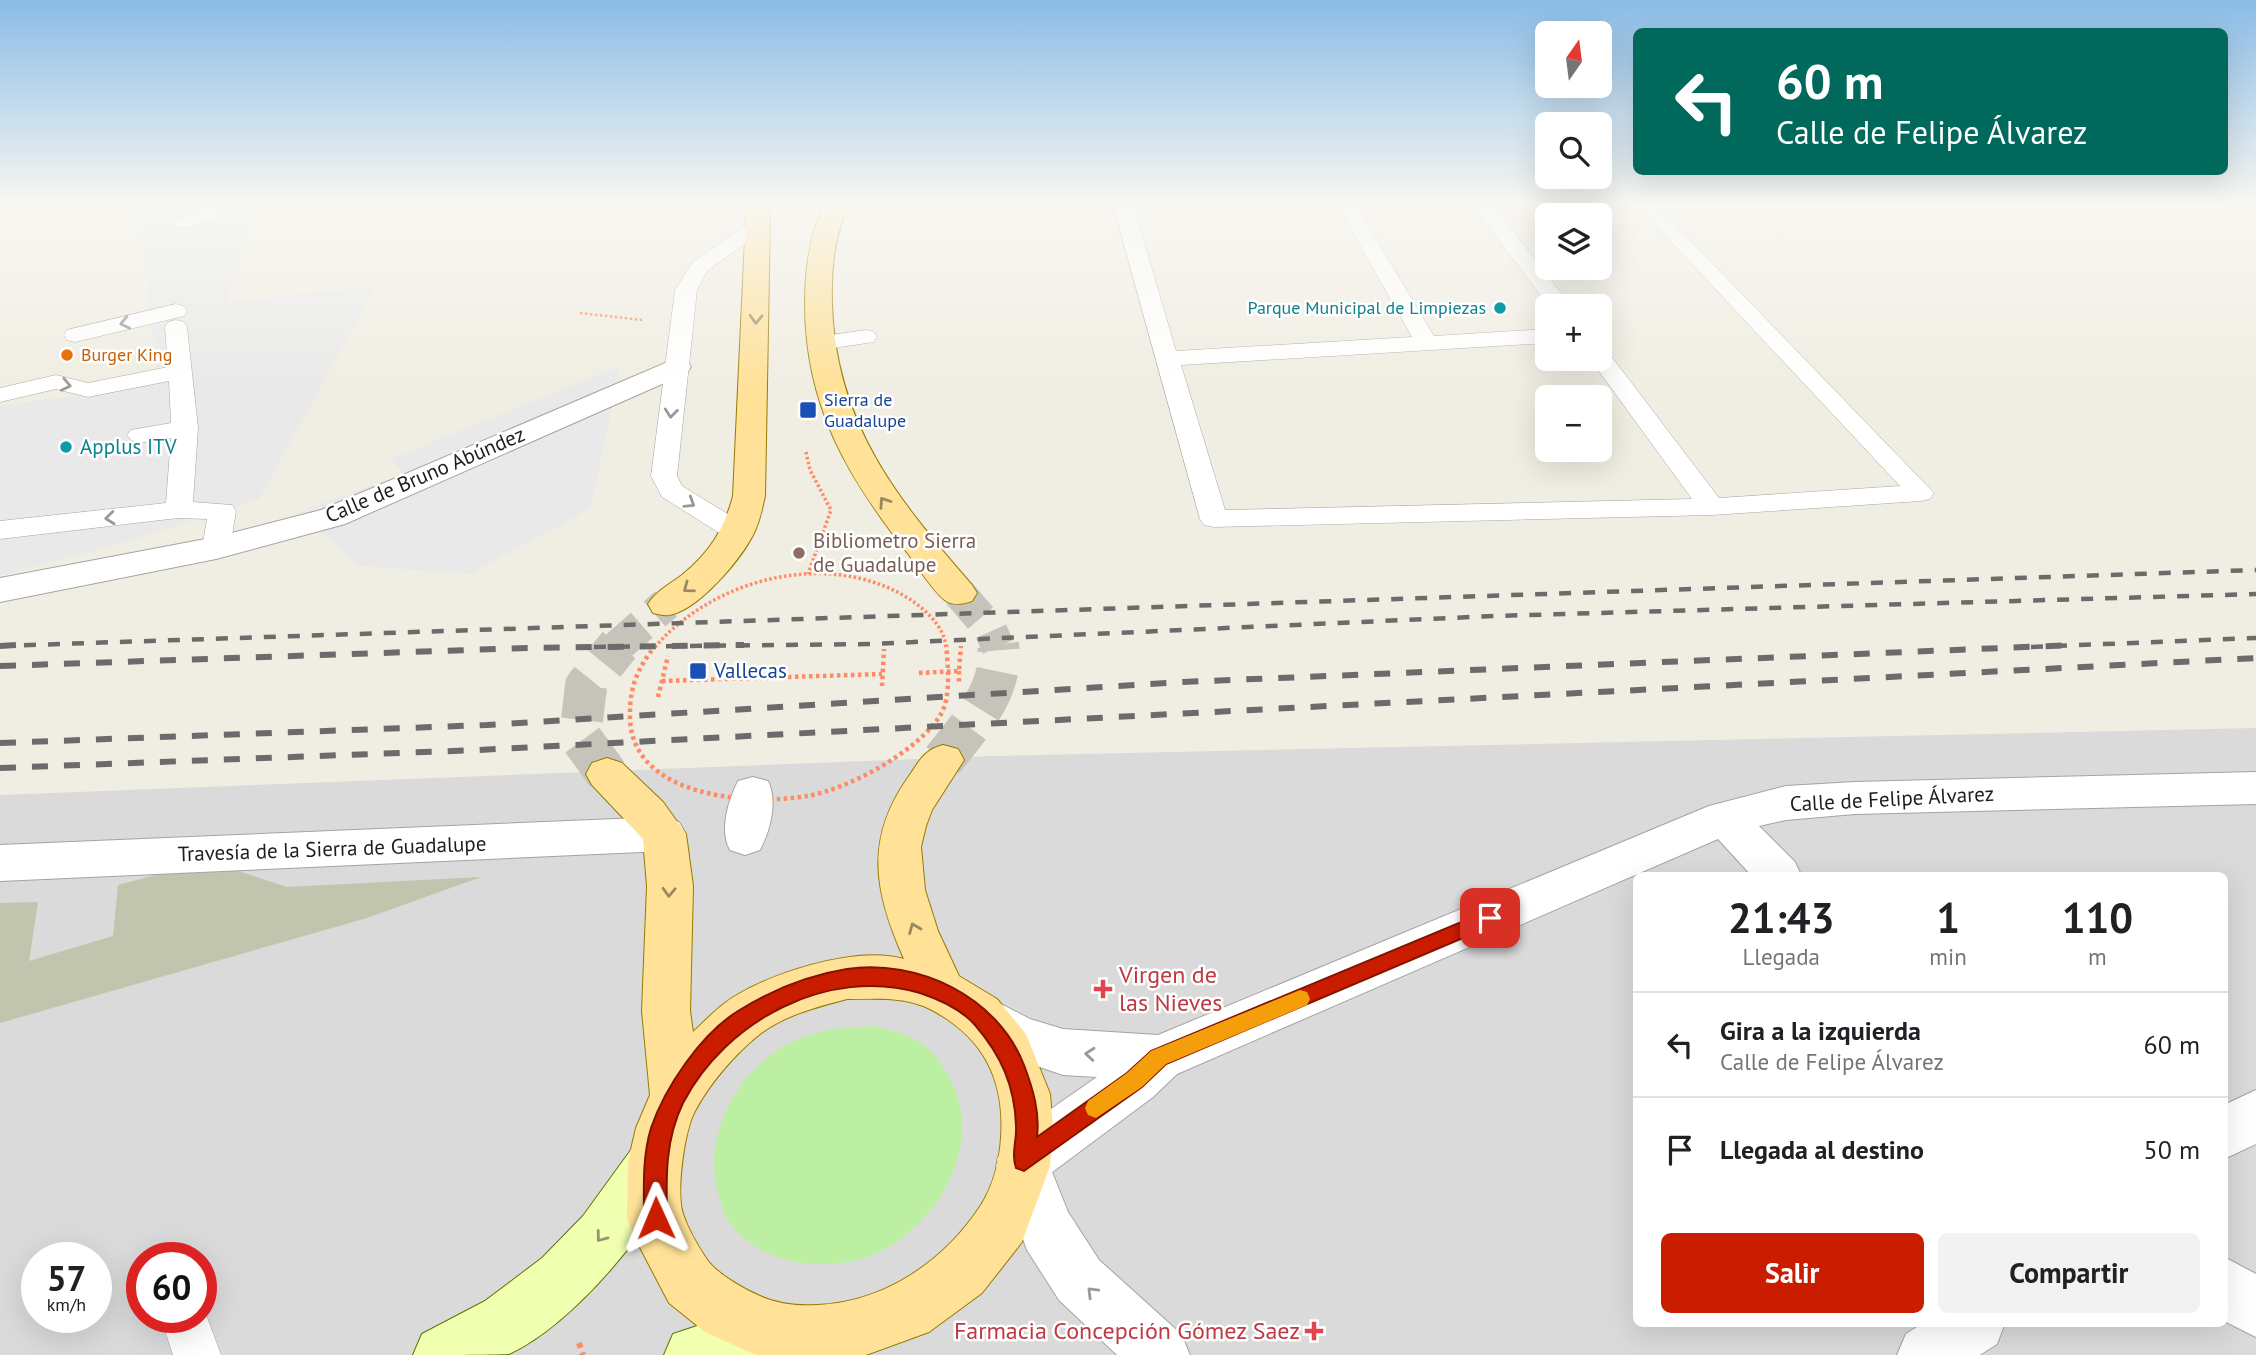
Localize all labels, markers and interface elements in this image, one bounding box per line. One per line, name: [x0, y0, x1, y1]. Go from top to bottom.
north arrow: [1535, 21, 1612, 98]
map controls: [1535, 21, 1612, 462]
text: 60 m: [1776, 49, 1883, 113]
icon: left: [1661, 56, 1752, 147]
text: Calle de Felipe Álvarez: [1776, 111, 2087, 153]
button: search: [1535, 112, 1612, 189]
button: layers: [1535, 203, 1612, 280]
button: +: [1535, 294, 1612, 371]
place label: Parque Municipal de Limpiezas: [1247, 296, 1486, 319]
marker: Parque Municipal de Limpiezas: [1492, 300, 1508, 316]
one-way arrow: [748, 313, 763, 324]
one-way arrow: [119, 315, 131, 329]
place label: Burger King: [81, 343, 172, 366]
marker: Burger King: [59, 347, 75, 363]
one-way arrow: [60, 377, 72, 392]
button: −: [1535, 385, 1612, 462]
place label: Sierra de Guadalupe: [824, 388, 906, 432]
marker: Sierra de Guadalupe: [798, 400, 818, 420]
one-way arrow: [664, 407, 679, 418]
street label: Calle de Bruno Abúndez: [321, 420, 529, 529]
place label: Applus ITV: [80, 433, 177, 460]
marker: Applus ITV: [58, 439, 74, 455]
one-way arrow: [683, 494, 696, 507]
one-way arrow: [880, 497, 893, 510]
one-way arrow: [104, 510, 115, 525]
place label: Bibliometro Sierra de Guadalupe: [813, 527, 976, 578]
marker: Bibliometro Sierra de Guadalupe: [791, 545, 807, 561]
one-way arrow: [683, 580, 695, 593]
place label: Vallecas: [713, 657, 787, 684]
marker: Vallecas: [688, 661, 708, 681]
street label: Calle de Felipe Álvarez: [1789, 780, 1995, 817]
street label: Travesía de la Sierra de Guadalupe: [177, 830, 487, 867]
one-way arrow: [662, 887, 677, 898]
pin: [1460, 888, 1520, 948]
text: 21:43: [1728, 890, 1834, 945]
text: 1: [1936, 890, 1960, 945]
text: 110: [2062, 890, 2133, 945]
icon: arrive: [1471, 899, 1509, 937]
one-way arrow: [909, 923, 923, 935]
text: Llegada: [1742, 942, 1820, 971]
text: min: [1929, 942, 1967, 971]
text: m: [2088, 942, 2107, 971]
place label: Virgen de las Nieves: [1118, 959, 1222, 1018]
marker: Virgen de las Nieves: [1093, 979, 1113, 999]
text: Gira a la izquierda: [1720, 1014, 1921, 1047]
icon: left: [1661, 1026, 1699, 1064]
text: 60 m: [2144, 1028, 2200, 1061]
one-way arrow: [1085, 1047, 1096, 1062]
text: Calle de Felipe Álvarez: [1720, 1047, 1944, 1076]
icon: arrive: [1661, 1131, 1699, 1169]
text: Llegada al destino: [1720, 1133, 1924, 1166]
text: 50 m: [2144, 1133, 2200, 1166]
position arrow: [619, 1181, 693, 1255]
one-way arrow: [596, 1230, 609, 1242]
button: Salir: [1661, 1233, 1924, 1313]
button: Compartir: [1938, 1233, 2200, 1313]
speed limit sign: 60: [126, 1242, 217, 1333]
text: 57: [47, 1255, 86, 1301]
one-way arrow: [1087, 1288, 1100, 1301]
text: km/h: [47, 1293, 86, 1316]
place label: Farmacia Concepción Gómez Saez: [954, 1315, 1300, 1346]
marker: Farmacia Concepción Gómez Saez: [1306, 1323, 1322, 1339]

